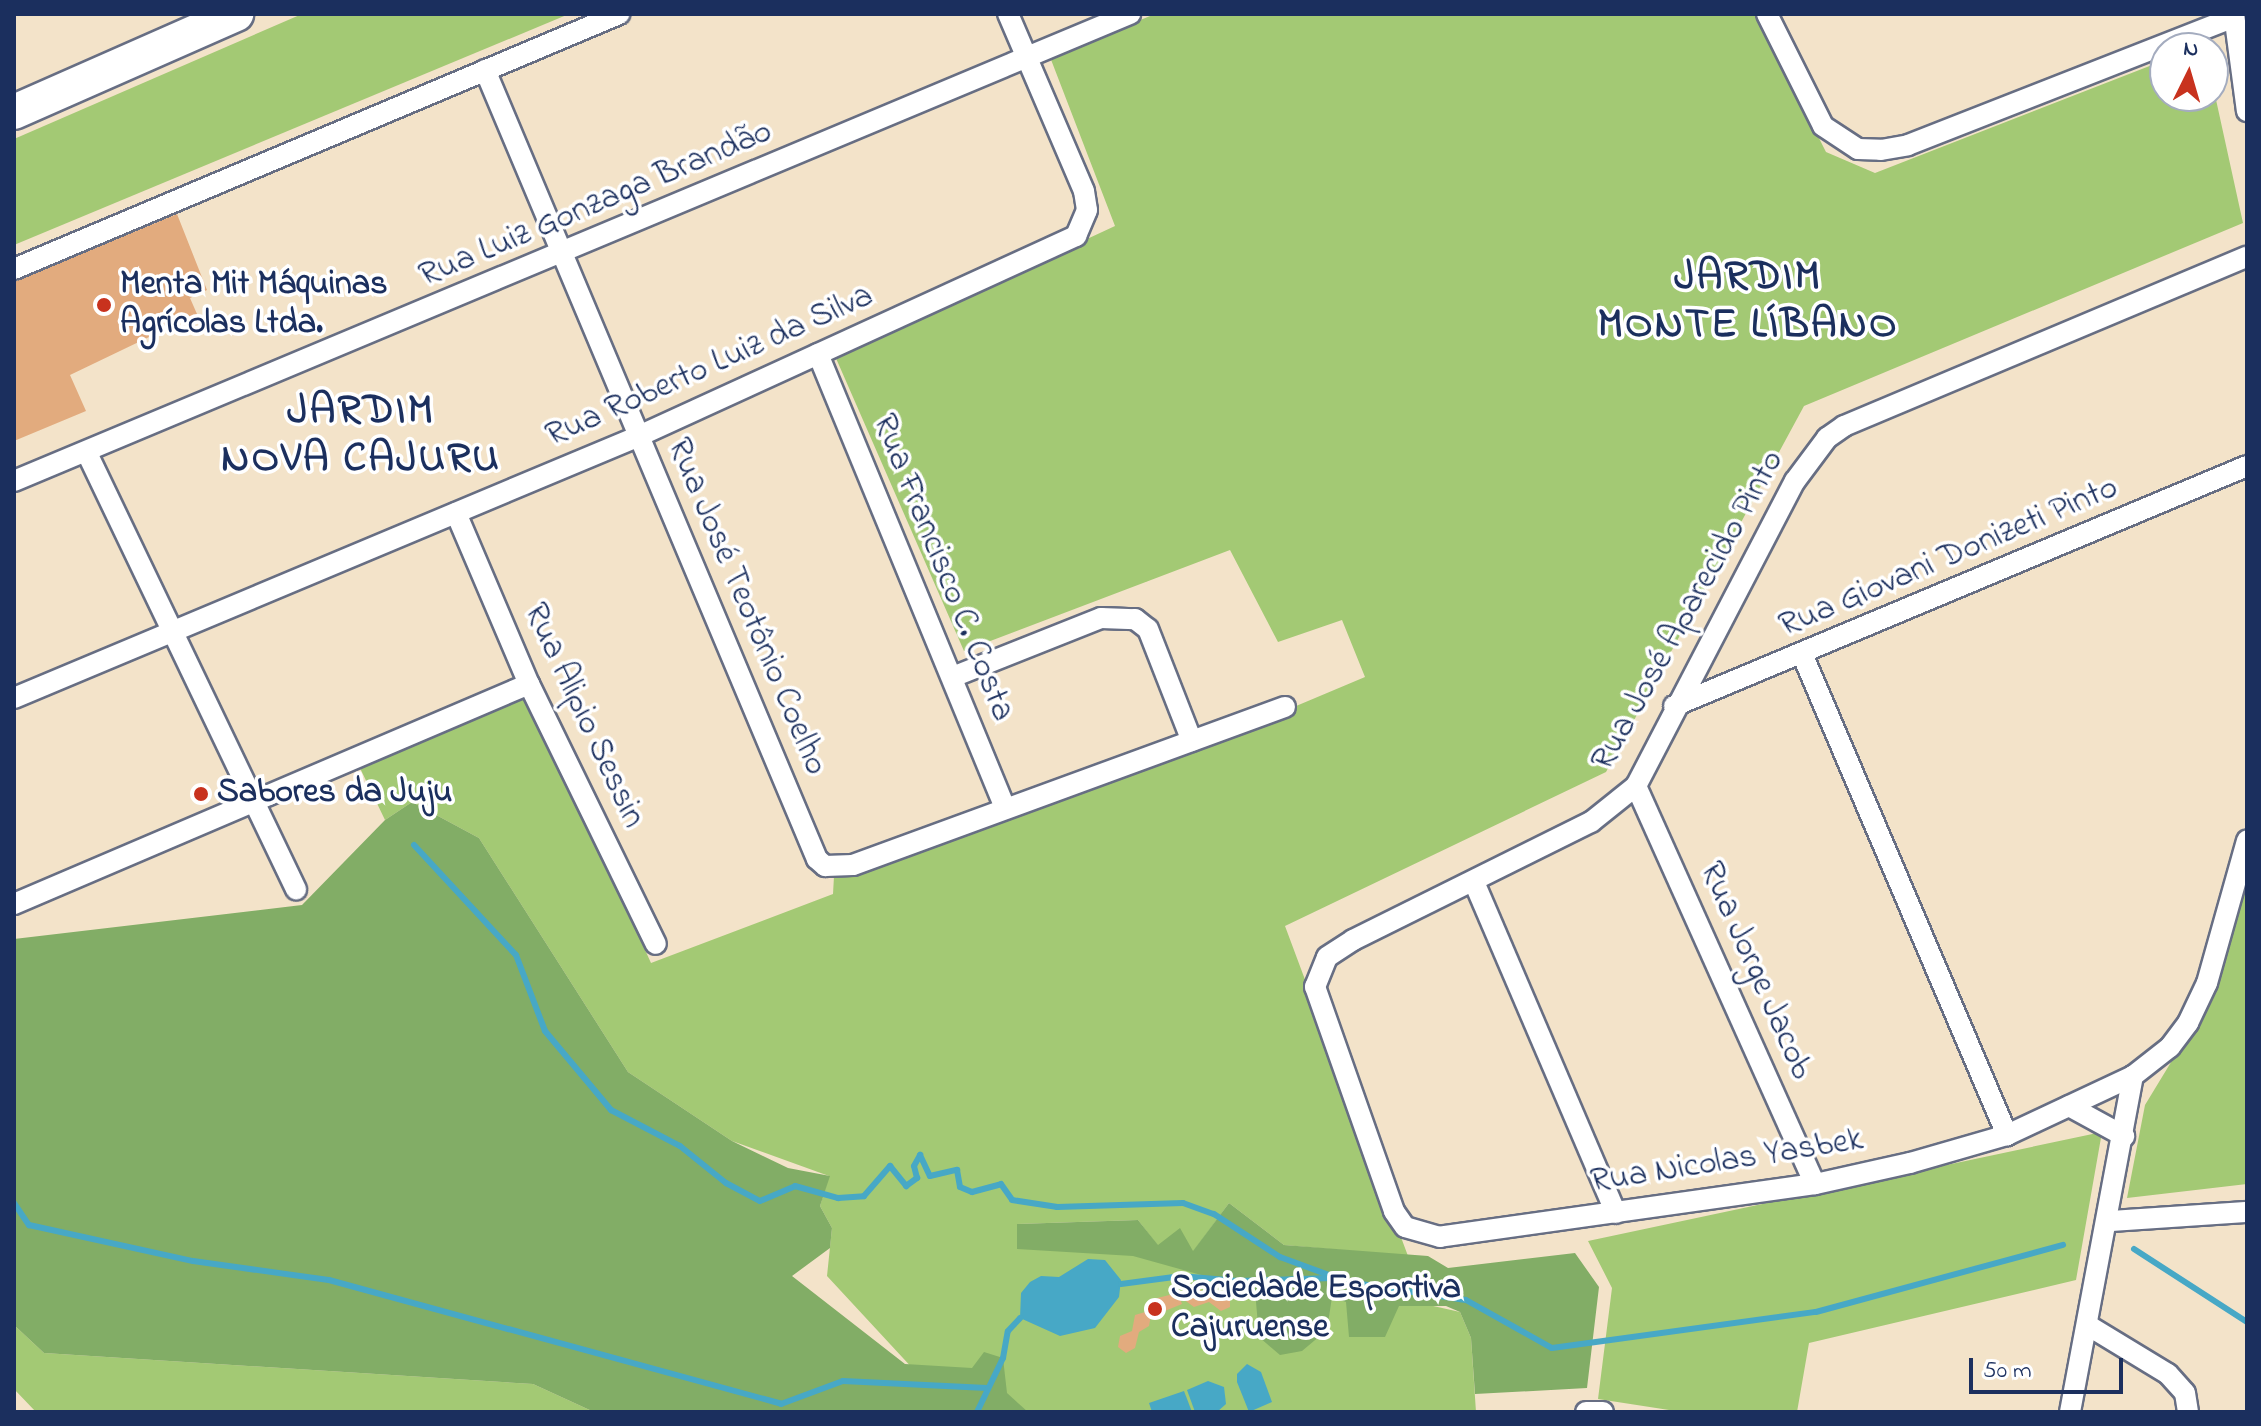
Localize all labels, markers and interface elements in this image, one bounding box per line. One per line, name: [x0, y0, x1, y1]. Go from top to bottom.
north arrow: [2149, 32, 2229, 112]
text: N: [2182, 33, 2200, 67]
street label: Rua Luiz Gonzaga Brandão: [414, 112, 778, 298]
district label: JARDIM MONTE LÍBANO: [1598, 253, 1898, 352]
place label: Menta Mit Máquinas Agrícolas Ltda.: [120, 265, 387, 344]
street label: Rua Roberto Luiz da Silva: [540, 276, 880, 458]
marker: Menta Mit Máquinas Agrícolas Ltda.: [95, 296, 113, 314]
district label: JARDIM NOVA CAJURU: [221, 387, 501, 486]
street label: Rua Francisco C. Costa: [862, 409, 1022, 727]
street label: Rua José Teotônio Coelho: [656, 432, 836, 782]
street label: Rua José Aparecido Pinto: [1584, 444, 1794, 778]
street label: Rua Giovani Donizeti Pinto: [1774, 468, 2124, 648]
street label: Rua Alipio Sessin: [513, 597, 653, 835]
place label: Sabores da Juju: [217, 774, 452, 814]
marker: Sabores da Juju: [192, 785, 210, 803]
street label: Rua Jorge Jacob: [1689, 856, 1821, 1086]
street label: Rua Nicolas Yasbek: [1588, 1120, 1866, 1204]
place label: Sociedade Esportiva Cajuruense: [1171, 1269, 1461, 1348]
marker: Sociedade Esportiva Cajuruense: [1146, 1300, 1164, 1318]
scale bar: [1973, 1342, 2127, 1392]
text: 50 m: [1983, 1354, 2032, 1389]

